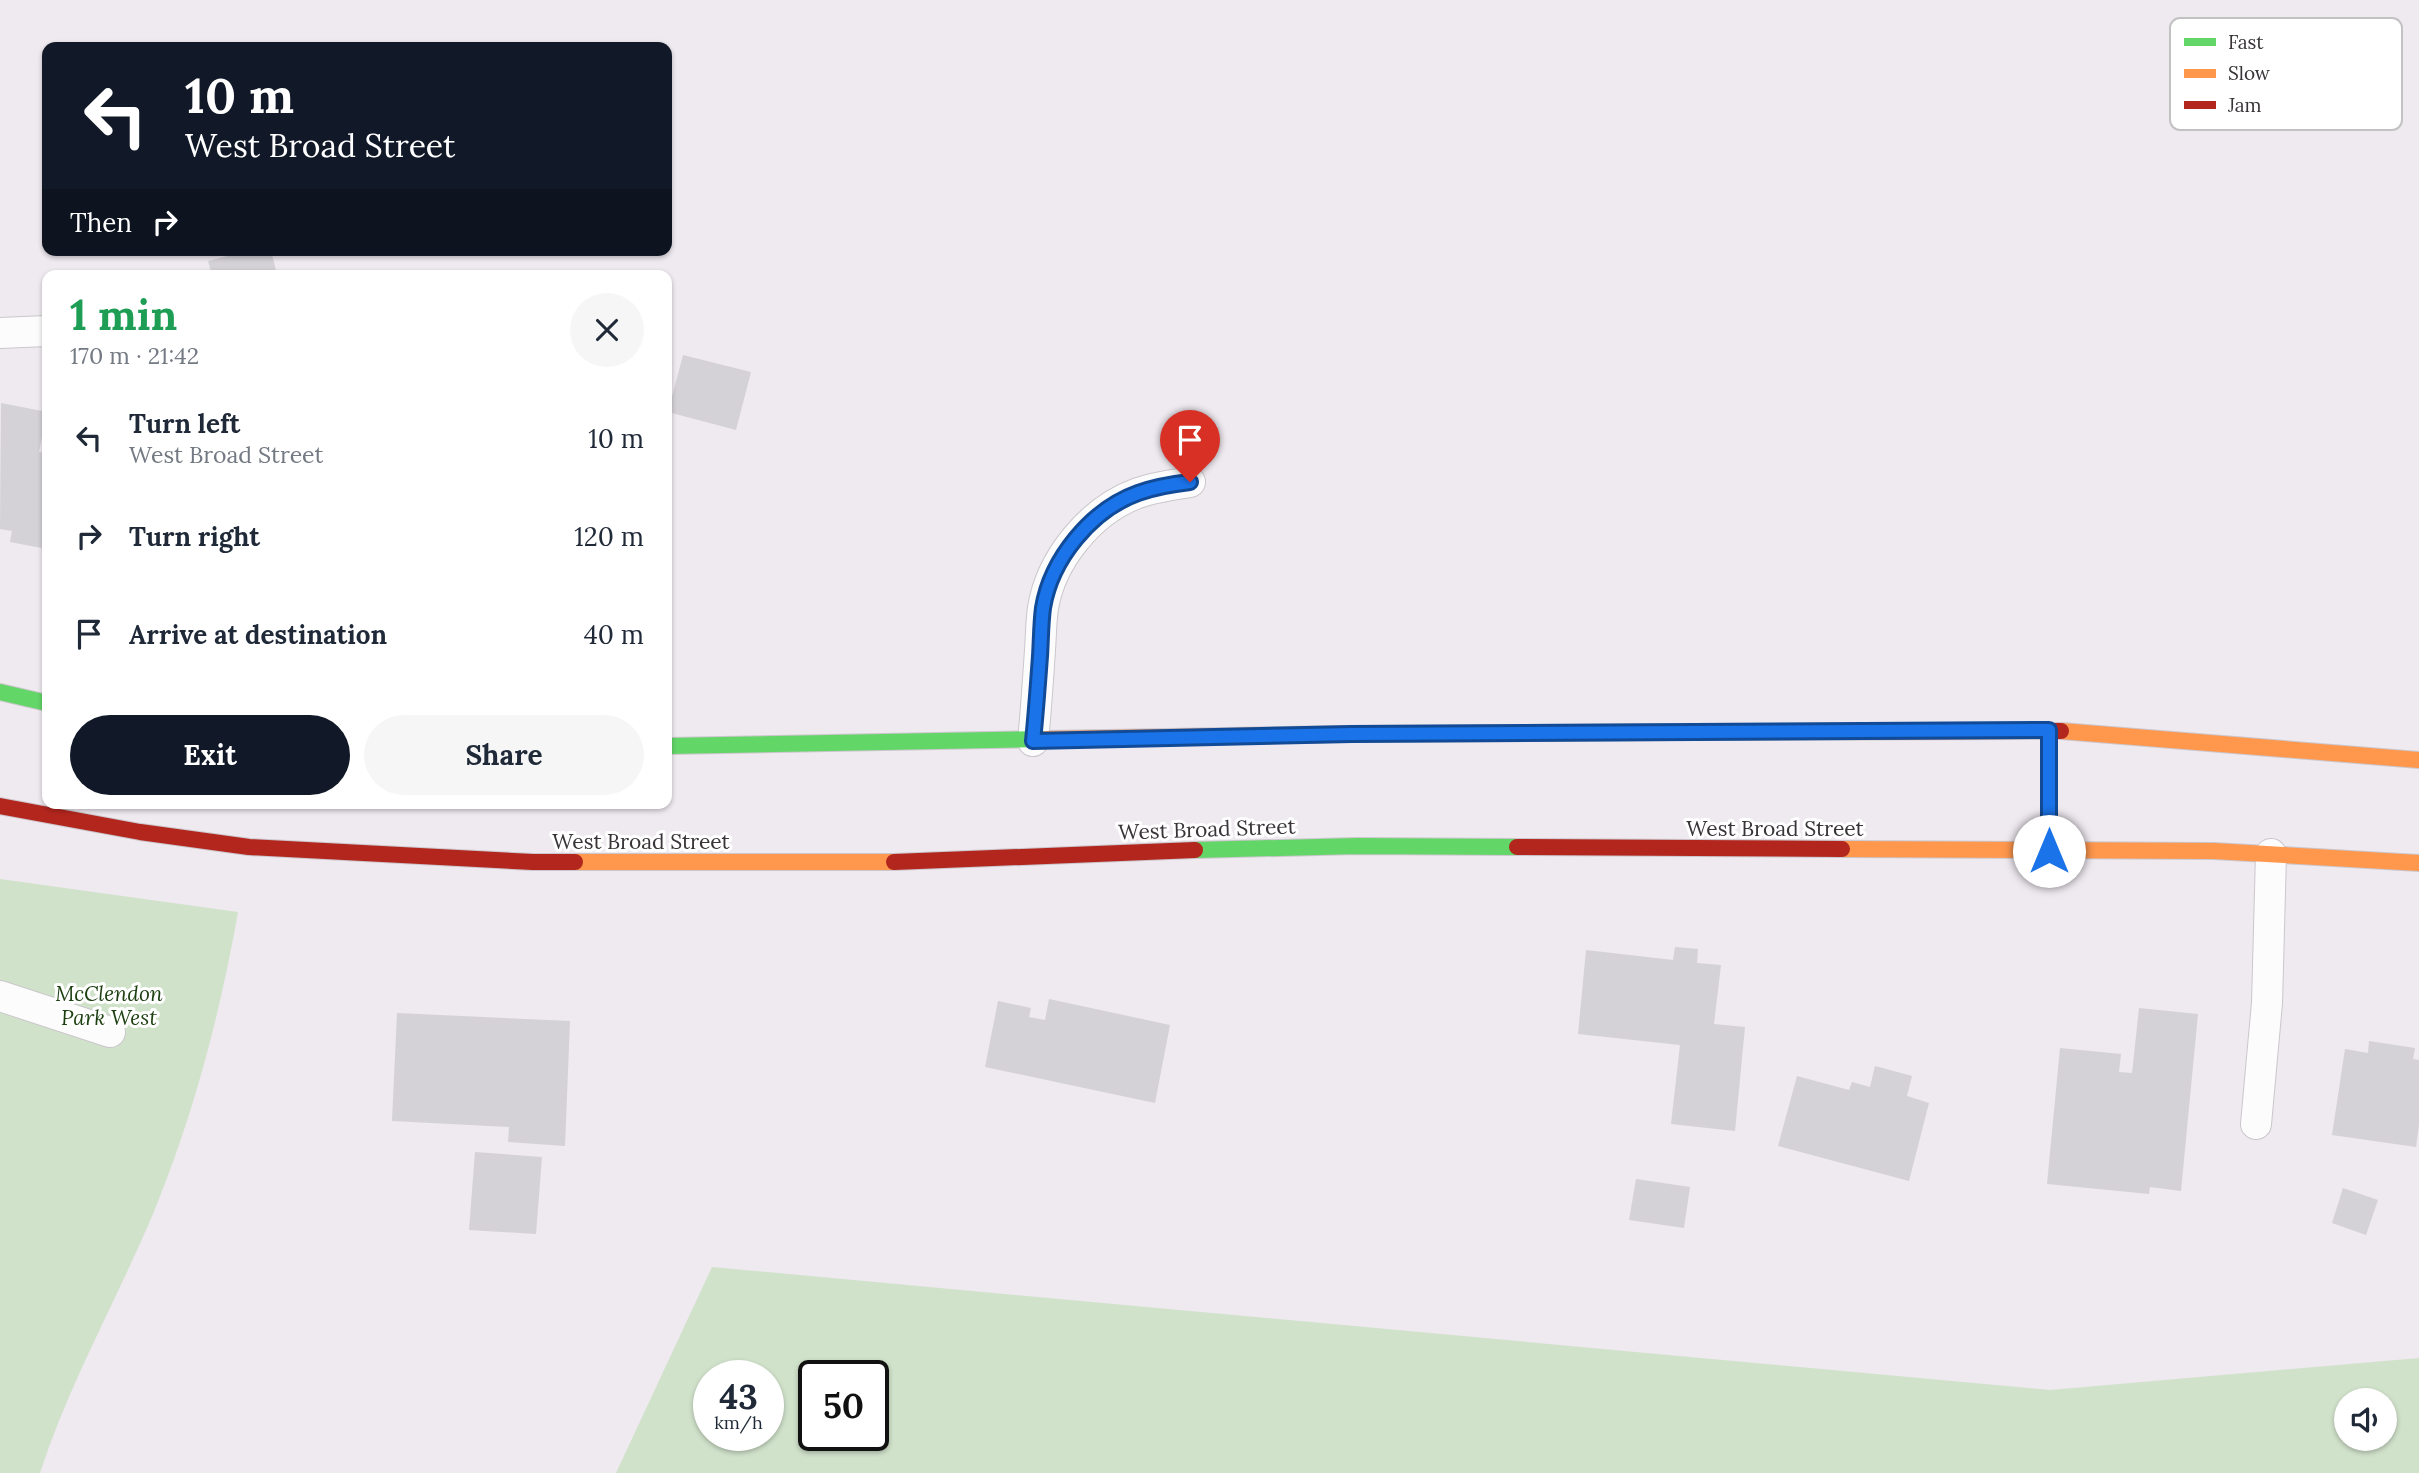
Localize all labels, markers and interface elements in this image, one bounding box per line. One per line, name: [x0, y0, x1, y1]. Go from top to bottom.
legend: [2170, 18, 2402, 130]
text: Fast: [2228, 30, 2264, 54]
text: Slow: [2228, 61, 2271, 85]
text: 10 m: [185, 64, 294, 126]
icon: left: [70, 70, 161, 161]
text: Jam: [2227, 93, 2262, 117]
text: West Broad Street: [185, 125, 455, 166]
icon: right: [146, 203, 184, 241]
text: Then: [70, 206, 132, 239]
text: 1 min: [70, 288, 177, 342]
button: close: [570, 293, 644, 367]
text: 170 m · 21:42: [70, 341, 199, 370]
text: Turn left: [129, 407, 240, 440]
pin: [1160, 410, 1220, 482]
icon: left: [70, 419, 108, 457]
icon: arrive: [1171, 421, 1209, 459]
text: 10 m: [588, 422, 644, 455]
text: West Broad Street: [129, 440, 323, 469]
icon: right: [70, 517, 108, 555]
text: Turn right: [129, 520, 260, 553]
text: 120 m: [574, 520, 644, 553]
icon: arrive: [70, 615, 108, 653]
text: Arrive at destination: [129, 618, 387, 651]
text: 40 m: [584, 618, 644, 651]
button: Exit: [70, 715, 350, 795]
button: Share: [364, 715, 644, 795]
street label: West Broad Street: [1118, 812, 1297, 846]
position arrow: [2012, 814, 2086, 888]
street label: West Broad Street: [1686, 815, 1865, 842]
street label: West Broad Street: [552, 828, 731, 855]
park label: McClendon Park West: [55, 980, 163, 1031]
speed limit sign: 50: [798, 1360, 889, 1451]
text: 43: [719, 1374, 758, 1419]
map controls: [2334, 1388, 2397, 1451]
button: sound: [2334, 1388, 2397, 1451]
text: km/h: [714, 1411, 763, 1434]

